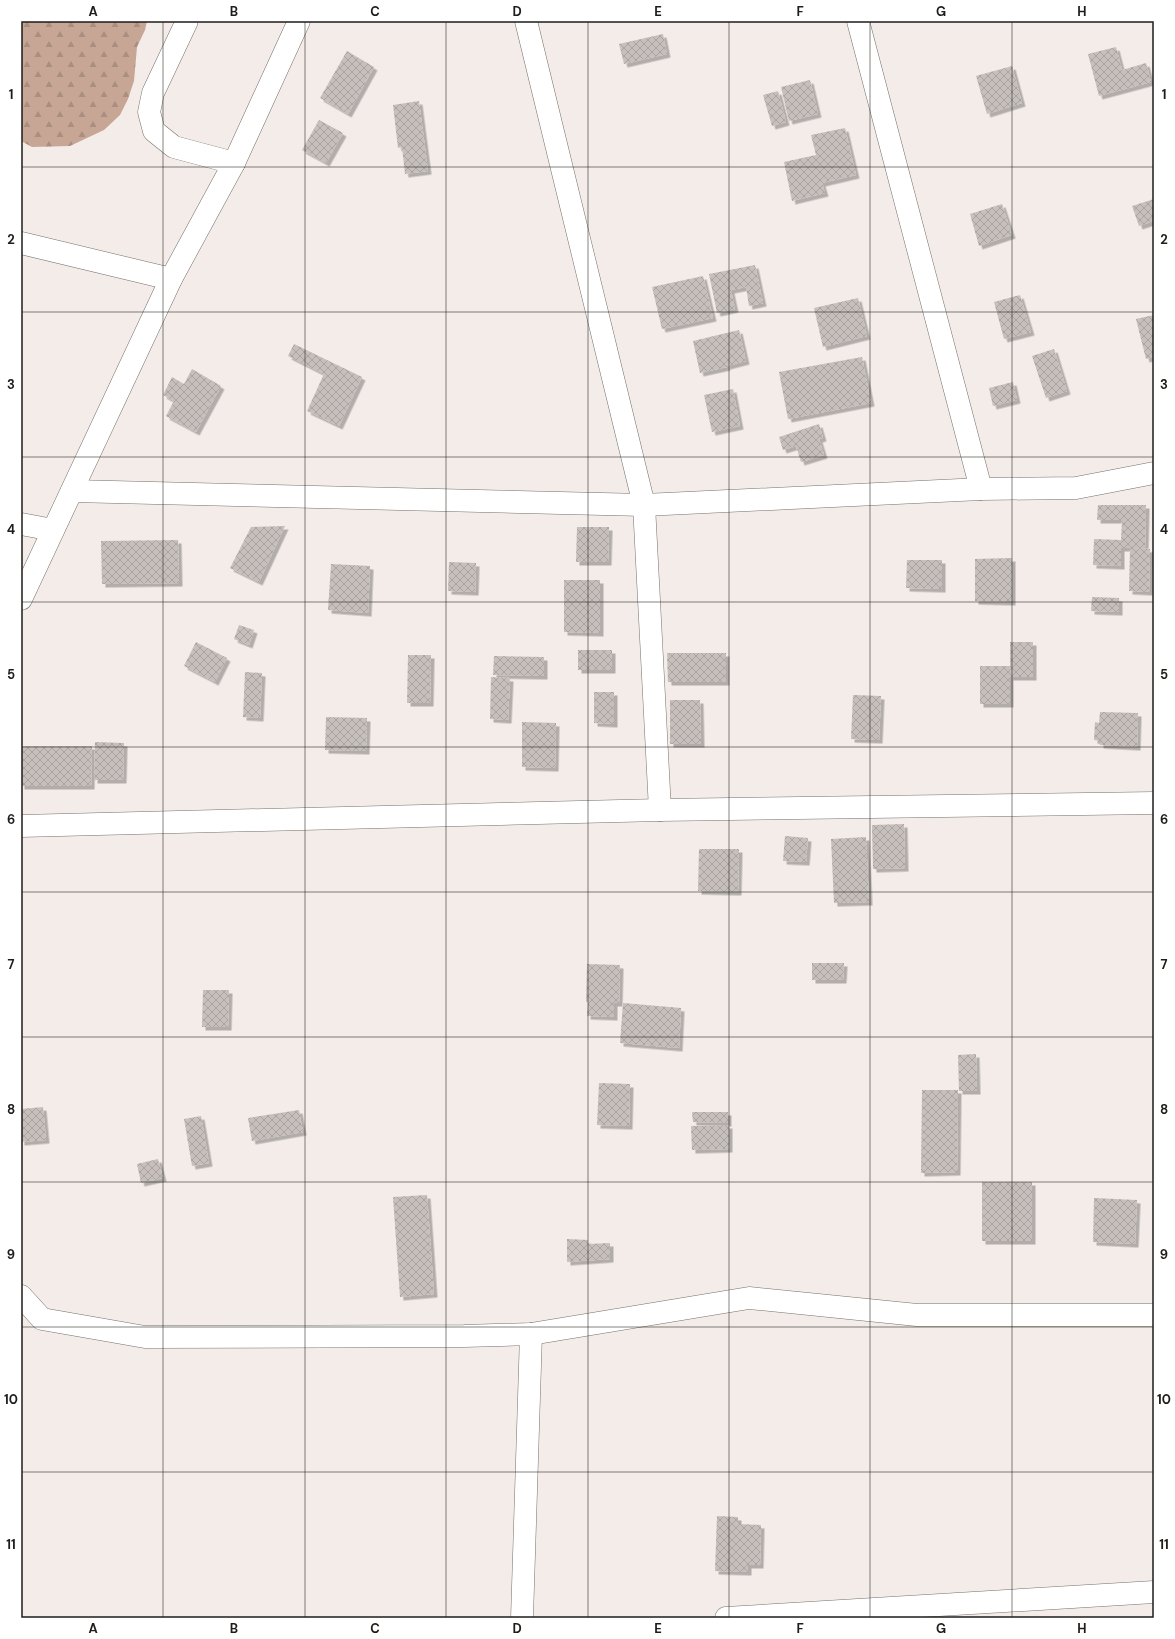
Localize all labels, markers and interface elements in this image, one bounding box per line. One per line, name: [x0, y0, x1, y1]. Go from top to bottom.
text: A: [88, 3, 98, 20]
text: B: [230, 3, 238, 20]
text: C: [370, 3, 380, 20]
text: D: [512, 3, 522, 20]
text: E: [654, 3, 662, 20]
text: F: [796, 3, 804, 20]
text: G: [936, 3, 946, 20]
text: H: [1077, 3, 1087, 20]
text: 1: [9, 86, 13, 103]
text: 1: [1162, 86, 1166, 103]
text: 2: [7, 231, 15, 248]
text: 2: [1160, 231, 1168, 248]
text: 3: [7, 376, 15, 393]
text: 3: [1160, 376, 1168, 393]
text: 4: [7, 521, 15, 538]
text: 4: [1160, 521, 1168, 538]
text: 5: [7, 666, 15, 683]
text: 5: [1160, 666, 1168, 683]
text: 6: [7, 811, 15, 828]
text: 6: [1160, 811, 1168, 828]
text: 7: [8, 956, 15, 973]
text: 7: [1161, 956, 1168, 973]
text: 8: [7, 1101, 15, 1118]
text: 8: [1160, 1101, 1168, 1118]
text: 9: [7, 1246, 15, 1263]
text: 9: [1160, 1246, 1168, 1263]
text: 10: [4, 1391, 18, 1408]
text: 10: [1157, 1391, 1171, 1408]
text: 11: [6, 1536, 16, 1553]
text: 11: [1159, 1536, 1169, 1553]
text: A: [88, 1620, 98, 1637]
text: B: [230, 1620, 238, 1637]
text: C: [370, 1620, 380, 1637]
text: D: [512, 1620, 522, 1637]
text: E: [654, 1620, 662, 1637]
text: F: [796, 1620, 804, 1637]
text: G: [936, 1620, 946, 1637]
text: H: [1077, 1620, 1087, 1637]

